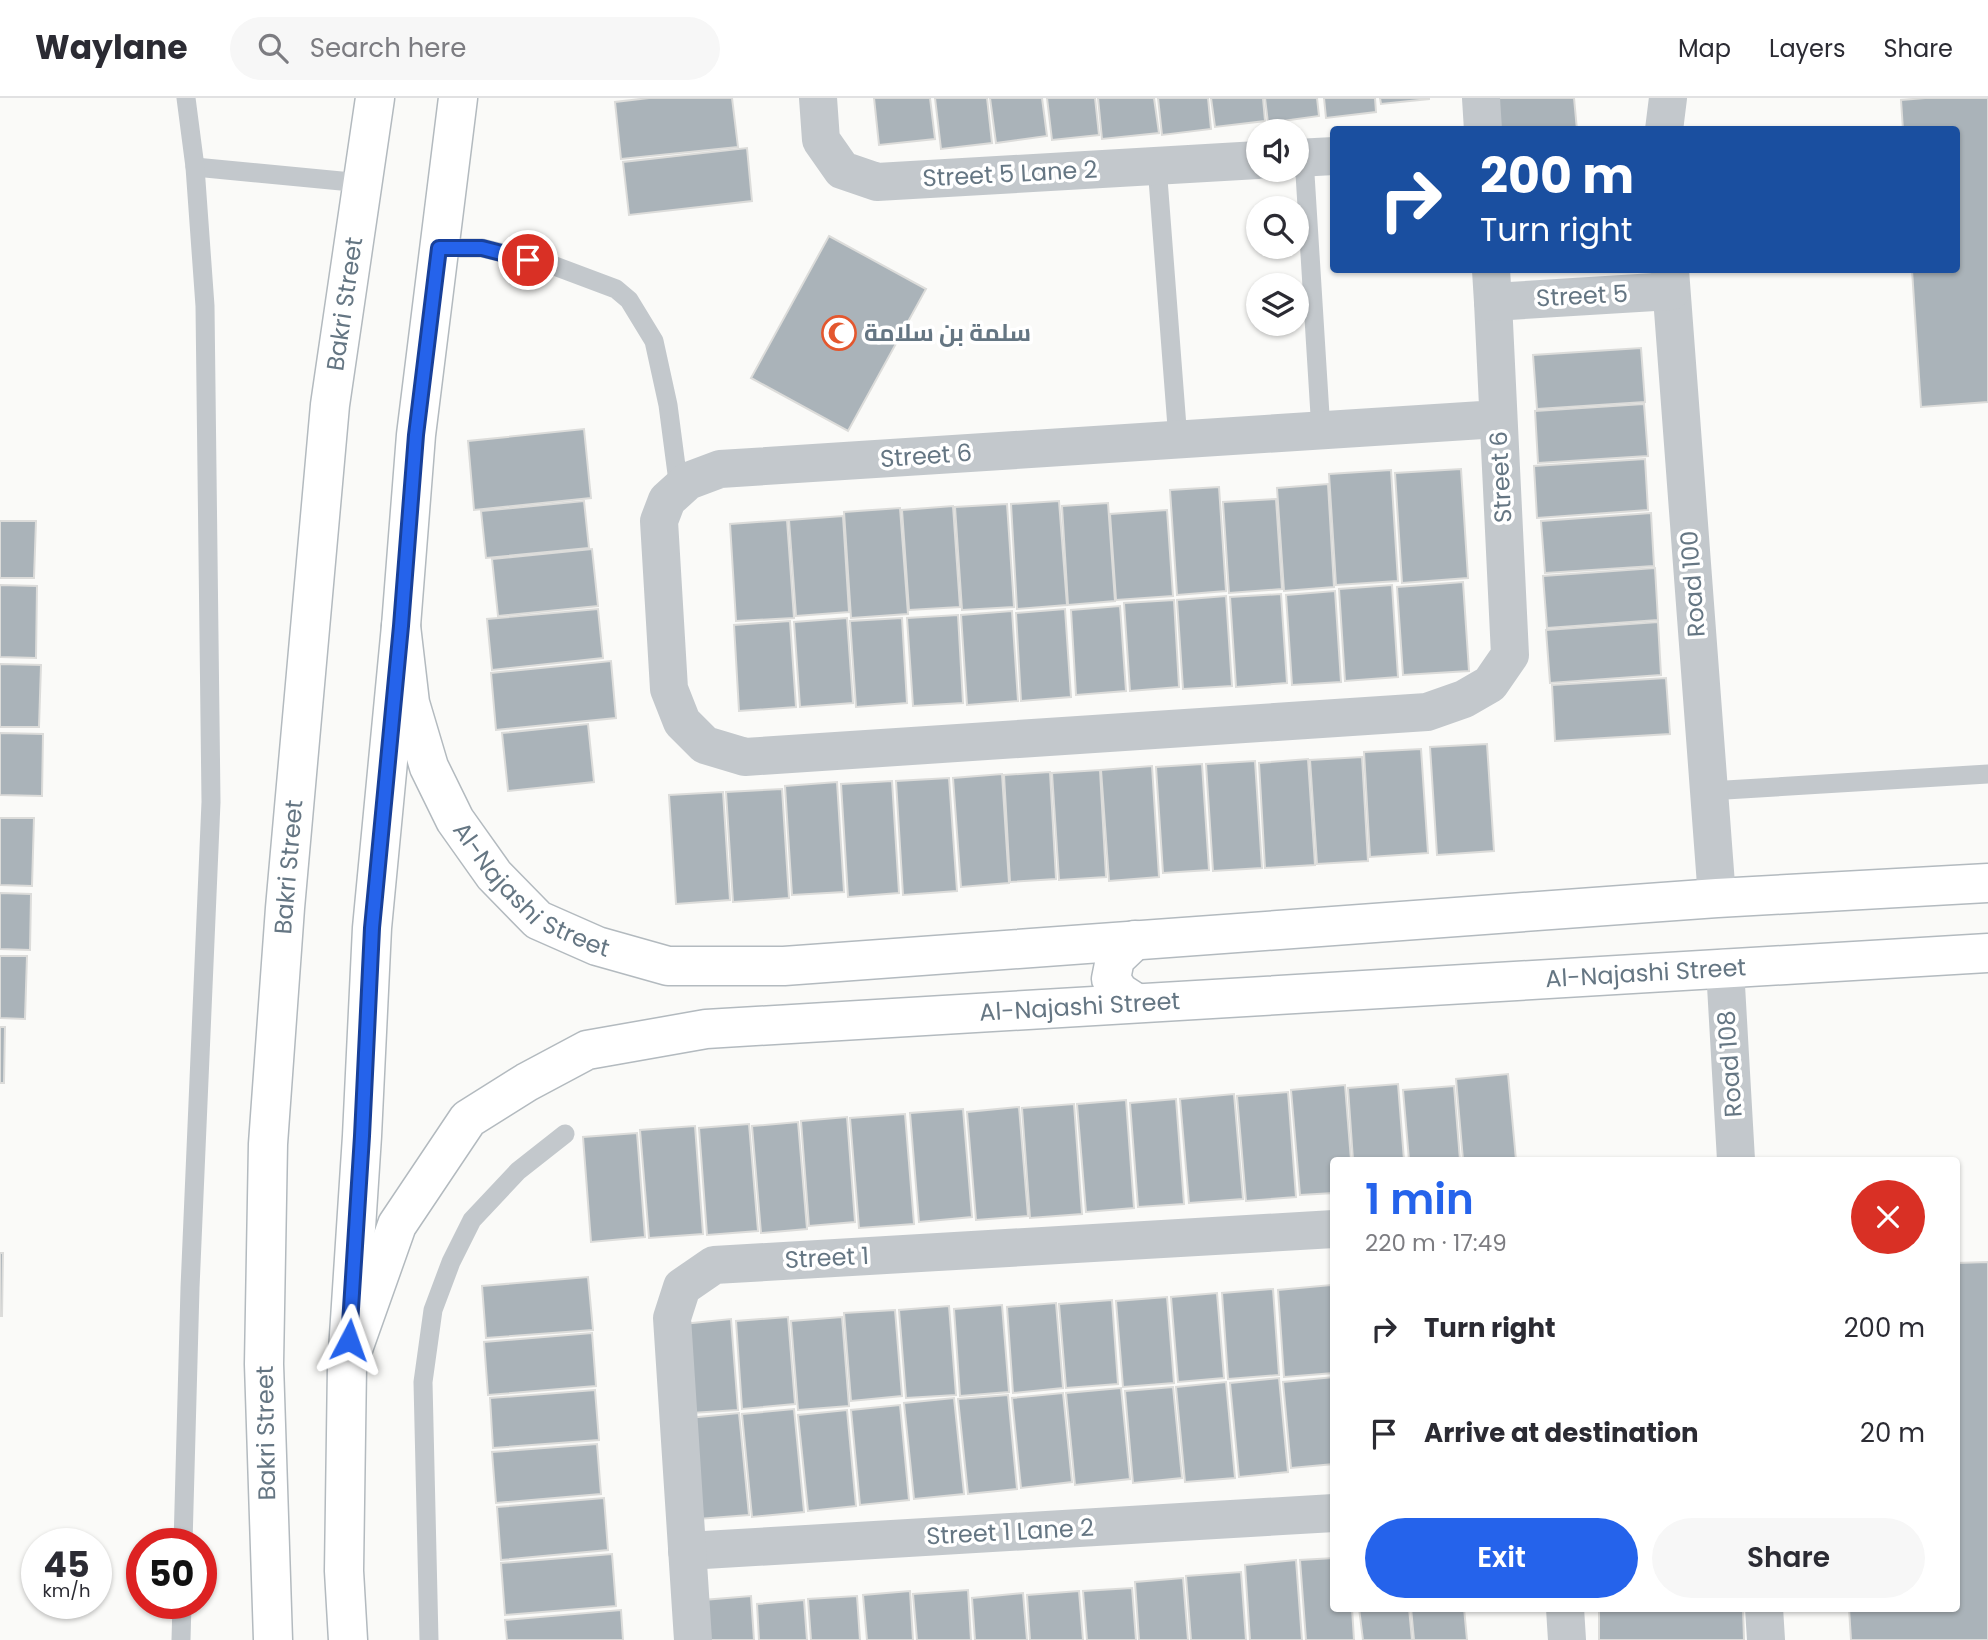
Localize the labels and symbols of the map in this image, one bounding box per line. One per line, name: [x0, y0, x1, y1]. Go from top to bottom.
street label: Street 5 Lane 2: [922, 152, 1098, 195]
pin: [498, 230, 558, 290]
street label: Bakri Street: [318, 235, 370, 373]
street label: Street 5: [1535, 277, 1629, 314]
mosque icon: سلمة بن سلامة: [820, 314, 858, 352]
place label: سلمة بن سلامة: [864, 316, 1031, 349]
street label: Street 6: [1482, 430, 1519, 524]
street label: Street 6: [879, 436, 973, 475]
street label: Road 100: [1672, 530, 1713, 638]
street label: Bakri Street: [266, 798, 311, 935]
street label: Al-Najashi Street: [445, 815, 614, 965]
street label: Al-Najashi Street: [1544, 950, 1747, 995]
street label: Al-Najashi Street: [978, 984, 1181, 1029]
street label: Road 108: [1709, 1010, 1750, 1118]
street label: Street 1: [784, 1239, 870, 1276]
position arrow: [312, 1303, 386, 1377]
street label: Bakri Street: [248, 1365, 283, 1501]
street label: Street 1 Lane 2: [925, 1511, 1095, 1552]
speed limit sign: 50: [126, 1528, 217, 1619]

